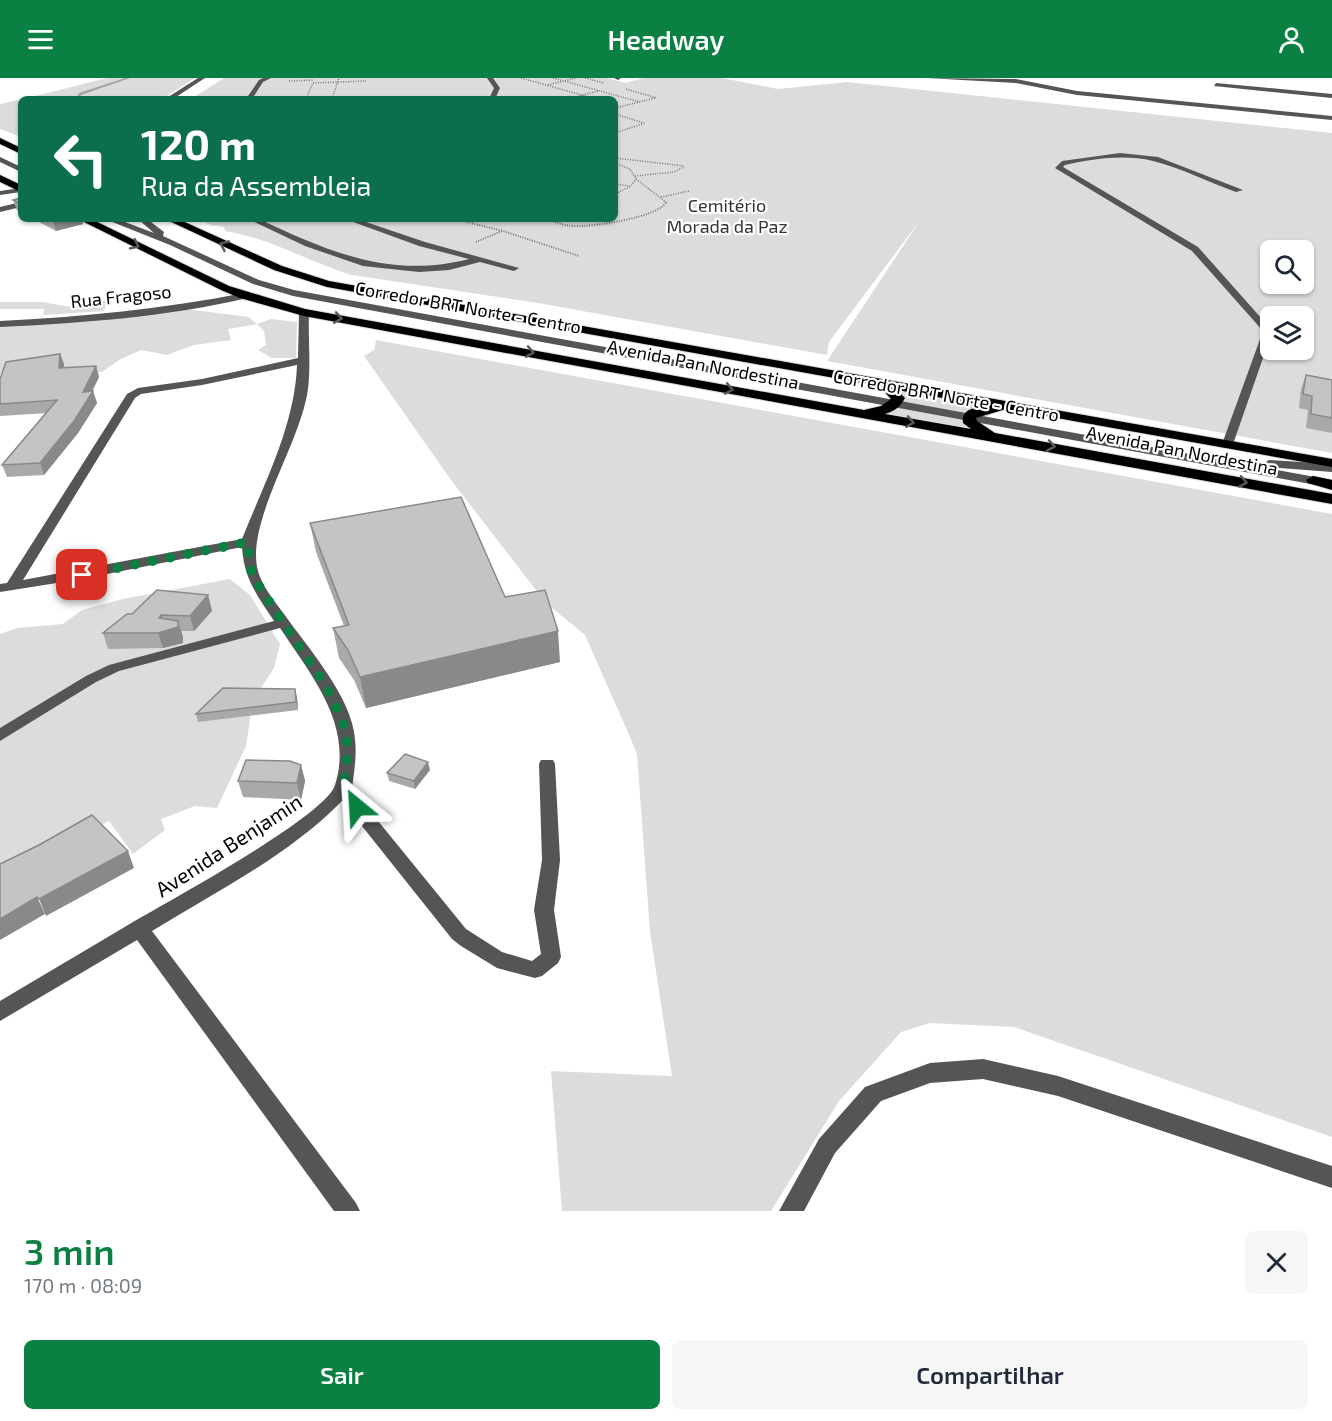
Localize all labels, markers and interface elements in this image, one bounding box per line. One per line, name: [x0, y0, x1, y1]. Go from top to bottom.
icon: menu: [24, 23, 57, 56]
text: Headway: [608, 23, 724, 55]
icon: person: [1275, 23, 1308, 56]
text: 120 m: [141, 118, 256, 168]
icon: left: [42, 120, 120, 198]
text: Rua da Assembleia: [141, 169, 371, 201]
park label: Cemitério Morada da Paz: [666, 194, 788, 237]
one-way arrow: [129, 238, 140, 250]
one-way arrow: [220, 240, 231, 252]
map controls: [1260, 240, 1314, 360]
button: search: [1260, 240, 1314, 294]
street label: Corredor BRT Norte - Centro: [353, 276, 583, 338]
street label: Rua Fragoso: [69, 280, 172, 312]
button: layers: [1260, 306, 1314, 360]
one-way arrow: [333, 311, 342, 323]
street label: Avenida Pan Nordestina: [606, 335, 801, 393]
one-way arrow: [524, 345, 534, 358]
street label: Corredor BRT Norte - Centro: [831, 364, 1061, 426]
one-way arrow: [724, 382, 734, 395]
one-way arrow: [905, 415, 915, 427]
street label: Avenida Pan Nordestina: [1085, 421, 1280, 479]
one-way arrow: [1046, 439, 1056, 452]
one-way arrow: [1238, 475, 1248, 488]
pin: [56, 549, 107, 600]
icon: arrive: [65, 558, 98, 591]
position arrow: [325, 775, 389, 839]
street label: Avenida Benjamin: [150, 788, 307, 902]
text: 3 min: [24, 1229, 115, 1272]
button: close: [1245, 1231, 1308, 1294]
text: 170 m · 08:09: [24, 1273, 142, 1297]
button: Sair: [24, 1340, 660, 1409]
button: Compartilhar: [672, 1340, 1308, 1409]

